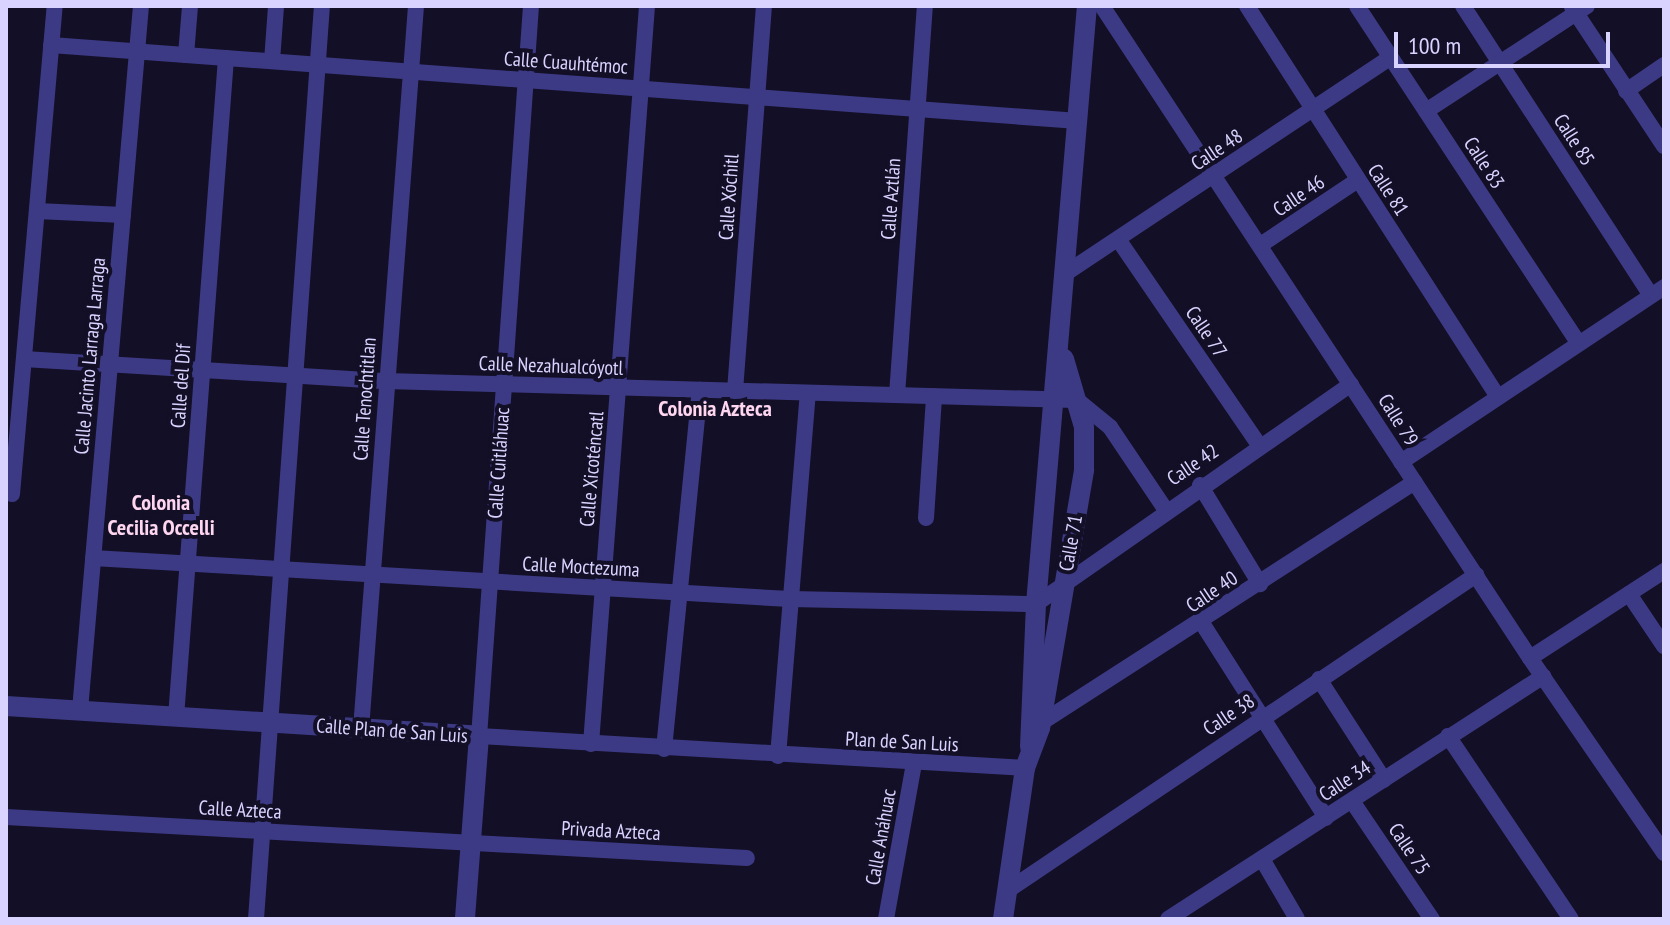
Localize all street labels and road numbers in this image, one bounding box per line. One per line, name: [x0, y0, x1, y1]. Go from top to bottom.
street label: Calle Cuauhtémoc: [503, 47, 629, 79]
street label: Calle 85: [1548, 110, 1600, 170]
street label: Calle 48: [1187, 124, 1247, 176]
street label: Calle 83: [1458, 133, 1510, 193]
street label: Calle Xóchitl: [714, 153, 744, 241]
street label: Calle Aztlán: [876, 157, 906, 241]
street label: Calle 81: [1362, 160, 1414, 220]
street label: Calle 46: [1269, 170, 1329, 222]
street label: Calle Jacinto Larraga Larraga: [69, 257, 111, 455]
street label: Calle 77: [1180, 302, 1232, 362]
street label: Calle Tenochtitlan: [349, 336, 381, 462]
street label: Calle del Dif: [166, 343, 196, 429]
street label: Calle Nezahualcóyotl: [478, 351, 624, 381]
street label: Calle 79: [1373, 390, 1423, 450]
street label: Calle Cuitláhuac: [483, 407, 515, 519]
street label: Calle Xicoténcatl: [575, 410, 609, 528]
street label: Calle 42: [1163, 439, 1223, 491]
street label: Calle 71: [1054, 513, 1088, 573]
street label: Calle Moctezuma: [522, 552, 640, 582]
street label: Calle 40: [1182, 566, 1242, 618]
street label: Calle 38: [1199, 689, 1259, 741]
street label: Calle Plan de San Luis: [315, 714, 469, 748]
street label: Plan de San Luis: [845, 727, 959, 757]
street label: Calle 34: [1315, 755, 1375, 807]
street label: Calle Anáhuac: [861, 787, 901, 887]
street label: Calle Azteca: [198, 796, 282, 824]
street label: Privada Azteca: [561, 816, 661, 846]
street label: Calle 75: [1383, 819, 1435, 879]

